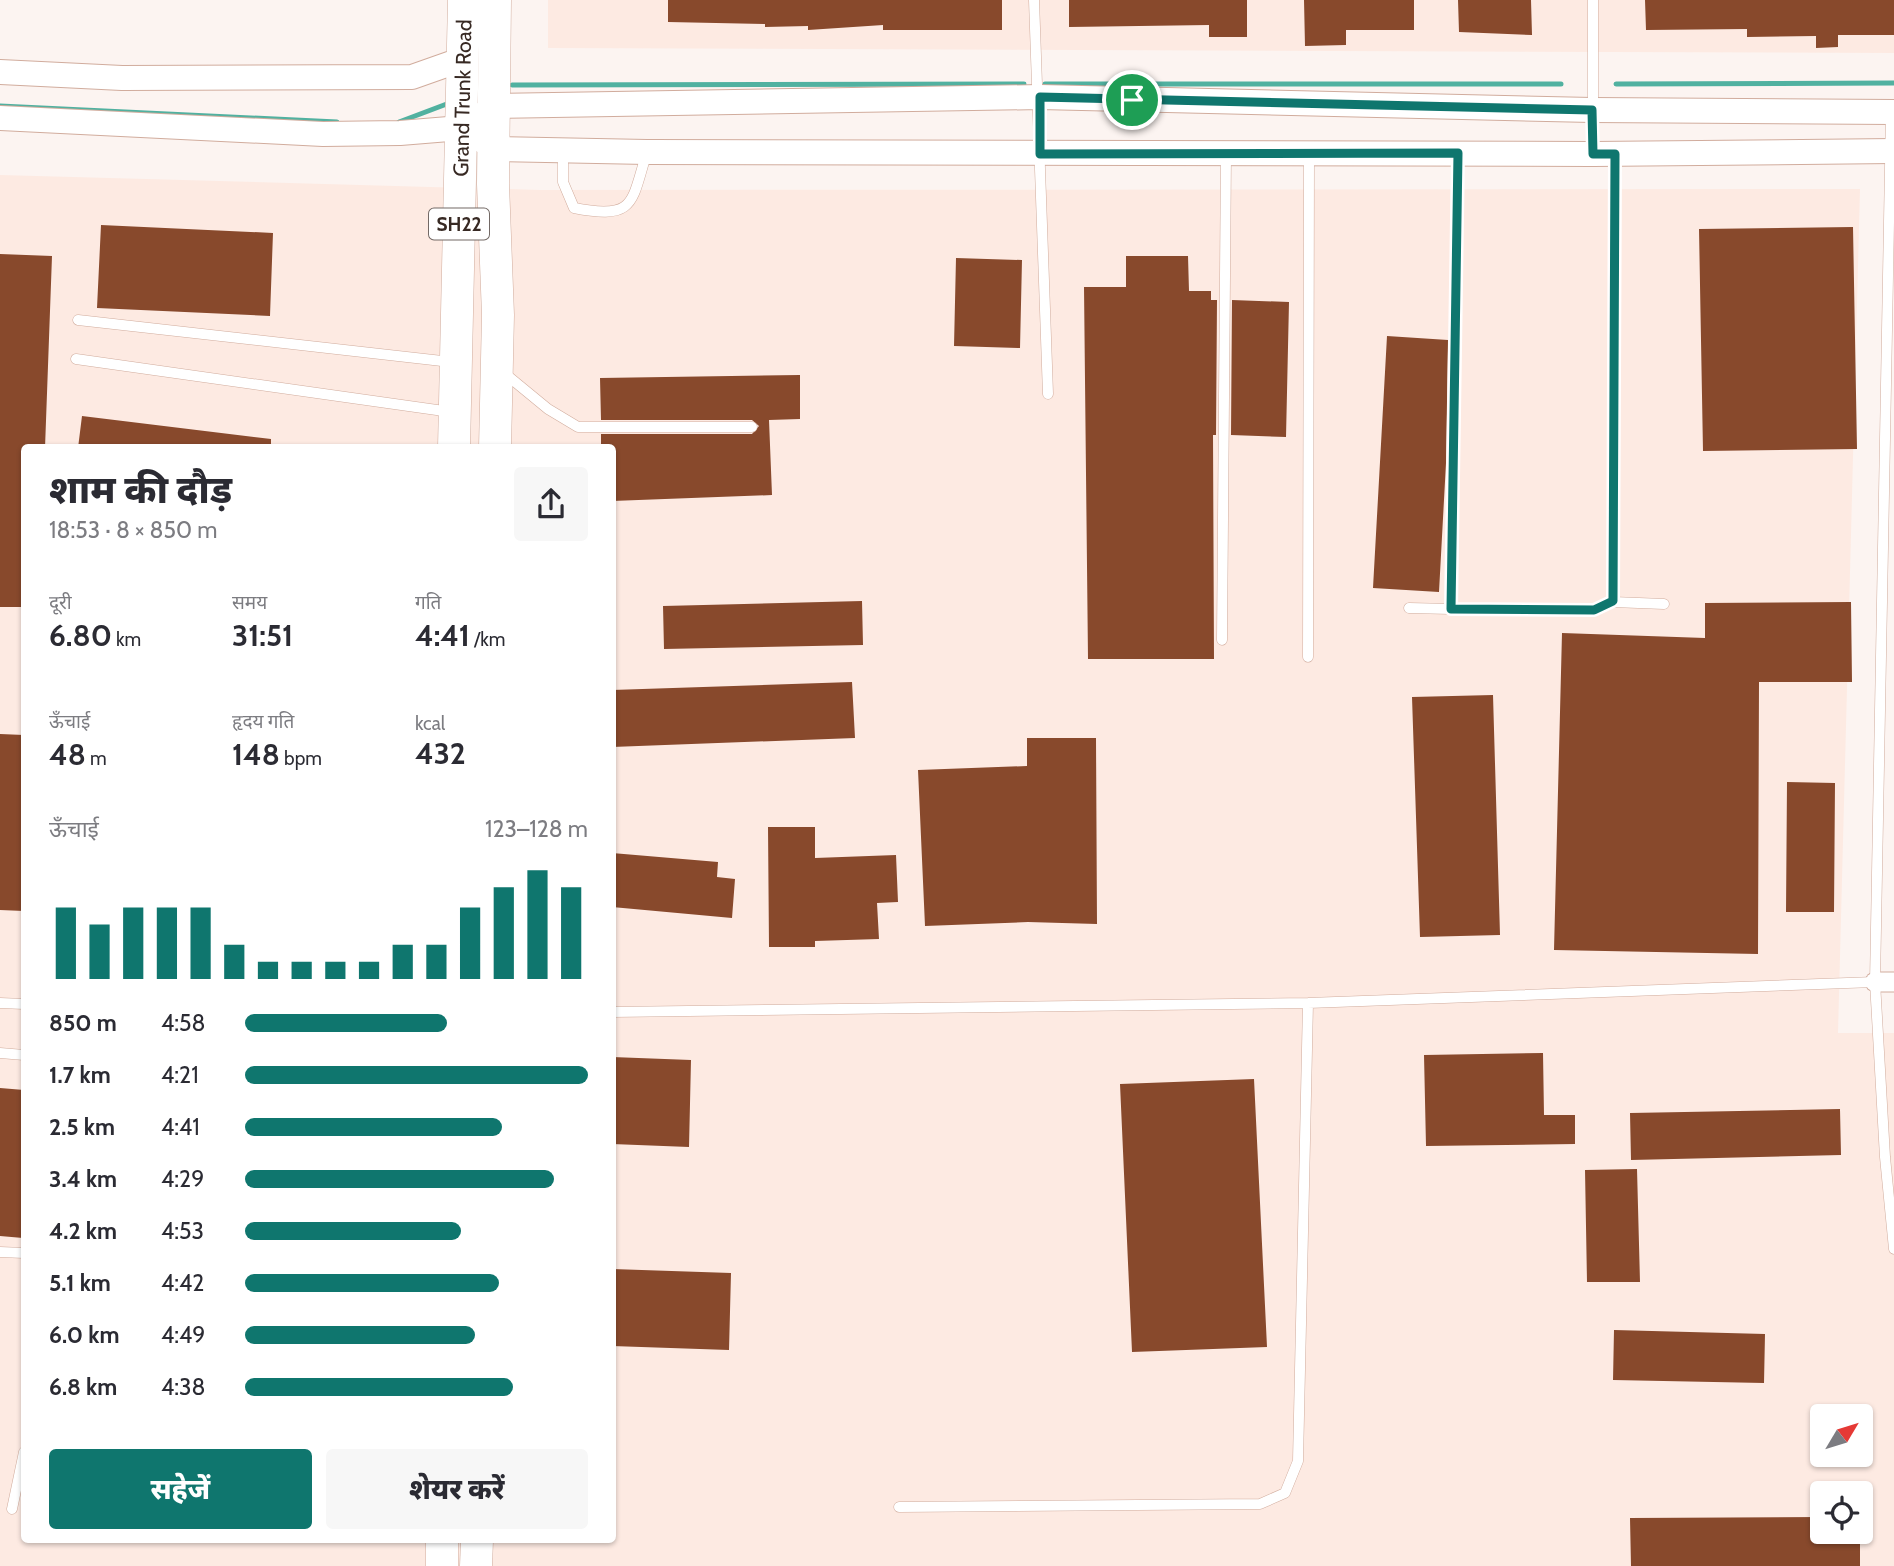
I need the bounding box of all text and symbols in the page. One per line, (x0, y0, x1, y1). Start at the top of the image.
street label: Grand Trunk Road (448, 19, 476, 177)
pin (1102, 70, 1162, 130)
icon: arrive (1113, 81, 1151, 119)
road number: SH22 (429, 208, 489, 240)
text: शाम की दौड़ (49, 466, 232, 513)
button: share (514, 467, 588, 541)
text: 18:53 · 8 × 850 m (49, 516, 217, 544)
text: दूरी (49, 591, 72, 614)
text: समय (232, 591, 267, 614)
text: गति (415, 591, 441, 614)
text: 6.80 (49, 617, 112, 654)
text: 31:51 (232, 617, 293, 654)
text: 4:41 (415, 617, 470, 654)
text: km (112, 628, 141, 651)
text: /km (470, 628, 505, 651)
text: ऊँचाई (49, 710, 90, 733)
text: हृदय गति (232, 710, 294, 733)
text: kcal (415, 712, 445, 735)
text: 432 (415, 735, 466, 772)
text: 48 (49, 736, 86, 773)
text: 148 (232, 736, 280, 773)
text: m (86, 747, 107, 770)
text: bpm (280, 747, 322, 770)
text: ऊँचाई (49, 815, 99, 843)
text: 123–128 m (485, 815, 588, 843)
text: 850 m (49, 1009, 117, 1037)
text: 4:58 (161, 1009, 205, 1037)
text: 1.7 km (49, 1061, 111, 1089)
text: 4:21 (161, 1061, 199, 1089)
text: 2.5 km (49, 1113, 115, 1141)
text: 4:41 (161, 1113, 200, 1141)
text: 3.4 km (49, 1165, 117, 1193)
text: 4:29 (161, 1165, 204, 1193)
text: 4.2 km (49, 1217, 117, 1245)
text: 4:53 (161, 1217, 204, 1245)
text: 5.1 km (49, 1269, 111, 1297)
text: 4:42 (161, 1269, 204, 1297)
text: 6.0 km (49, 1321, 119, 1349)
text: 4:49 (161, 1321, 205, 1349)
text: 6.8 km (49, 1373, 117, 1401)
text: 4:38 (161, 1373, 205, 1401)
north arrow (1810, 1404, 1872, 1466)
map controls (1810, 1404, 1873, 1544)
button: सहेजें (49, 1449, 312, 1529)
button: शेयर करें (326, 1449, 588, 1529)
button: locate (1810, 1481, 1873, 1544)

